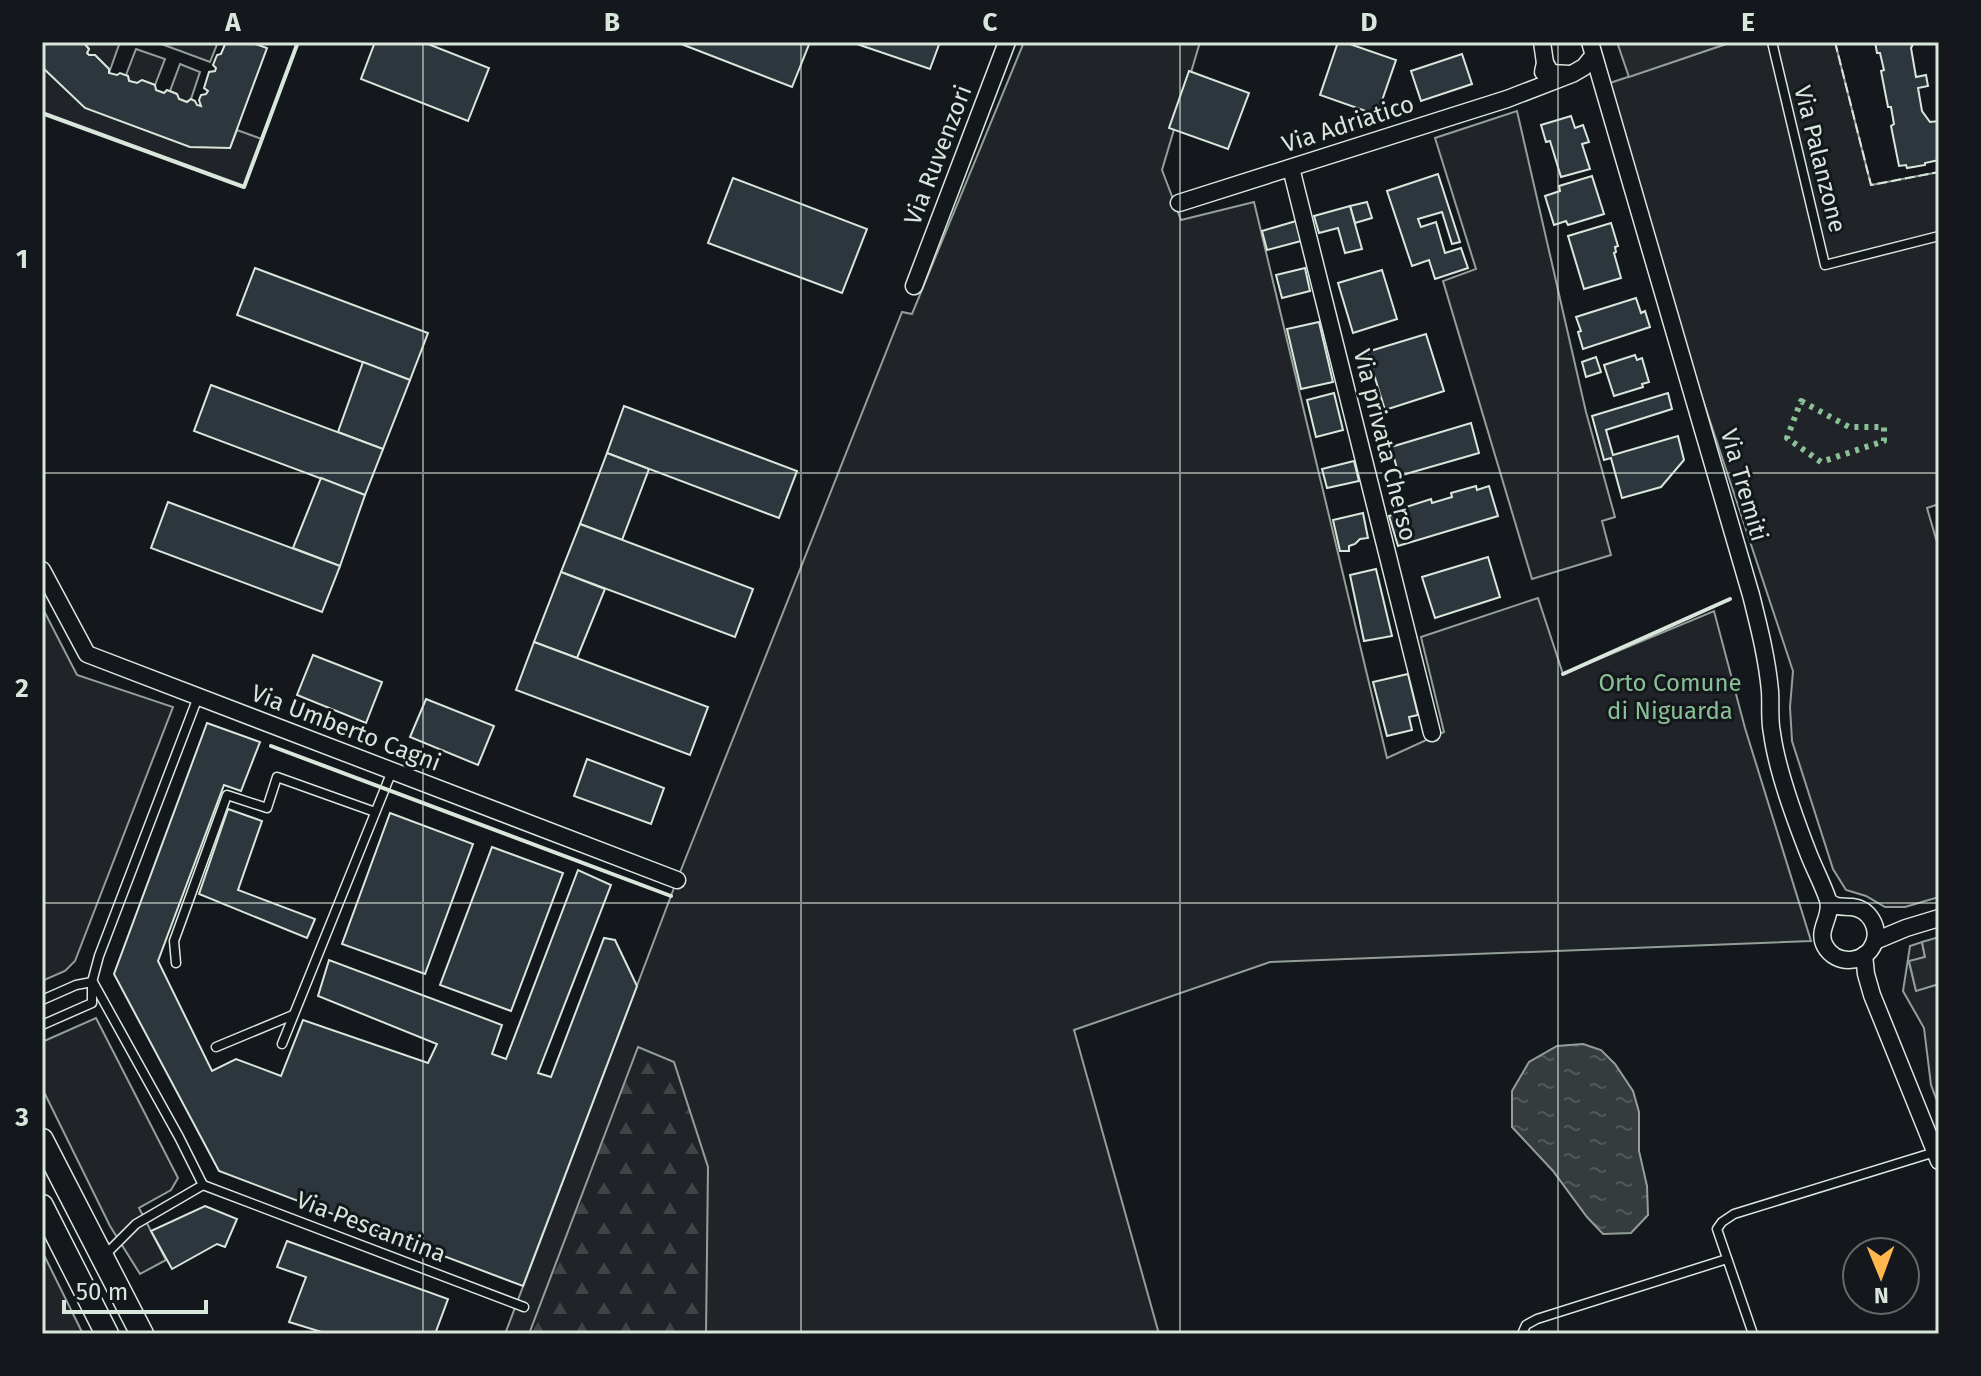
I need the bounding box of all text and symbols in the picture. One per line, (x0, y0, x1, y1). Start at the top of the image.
text: A (224, 7, 241, 38)
text: B (604, 7, 620, 38)
text: C (983, 7, 998, 38)
text: D (1361, 7, 1378, 38)
text: E (1741, 7, 1755, 38)
street label: Via Ruvenzori (899, 81, 977, 229)
street label: Via Palanzone (1788, 83, 1852, 235)
street label: Via Adriatico (1278, 89, 1418, 159)
text: 1 (16, 244, 28, 275)
street label: Via privata Cherso (1348, 346, 1422, 544)
street label: Via Tremiti (1715, 426, 1773, 544)
park label: Orto Comune di Niguarda (1598, 669, 1742, 725)
text: 2 (15, 673, 29, 704)
street label: Via Umberto Cagni (247, 679, 445, 777)
text: 3 (14, 1102, 29, 1133)
street label: Via Pescantina (292, 1186, 450, 1268)
north arrow (1841, 1236, 1921, 1316)
scale bar (64, 1264, 206, 1314)
text: 50 m (76, 1278, 128, 1306)
text: N (1874, 1282, 1889, 1309)

